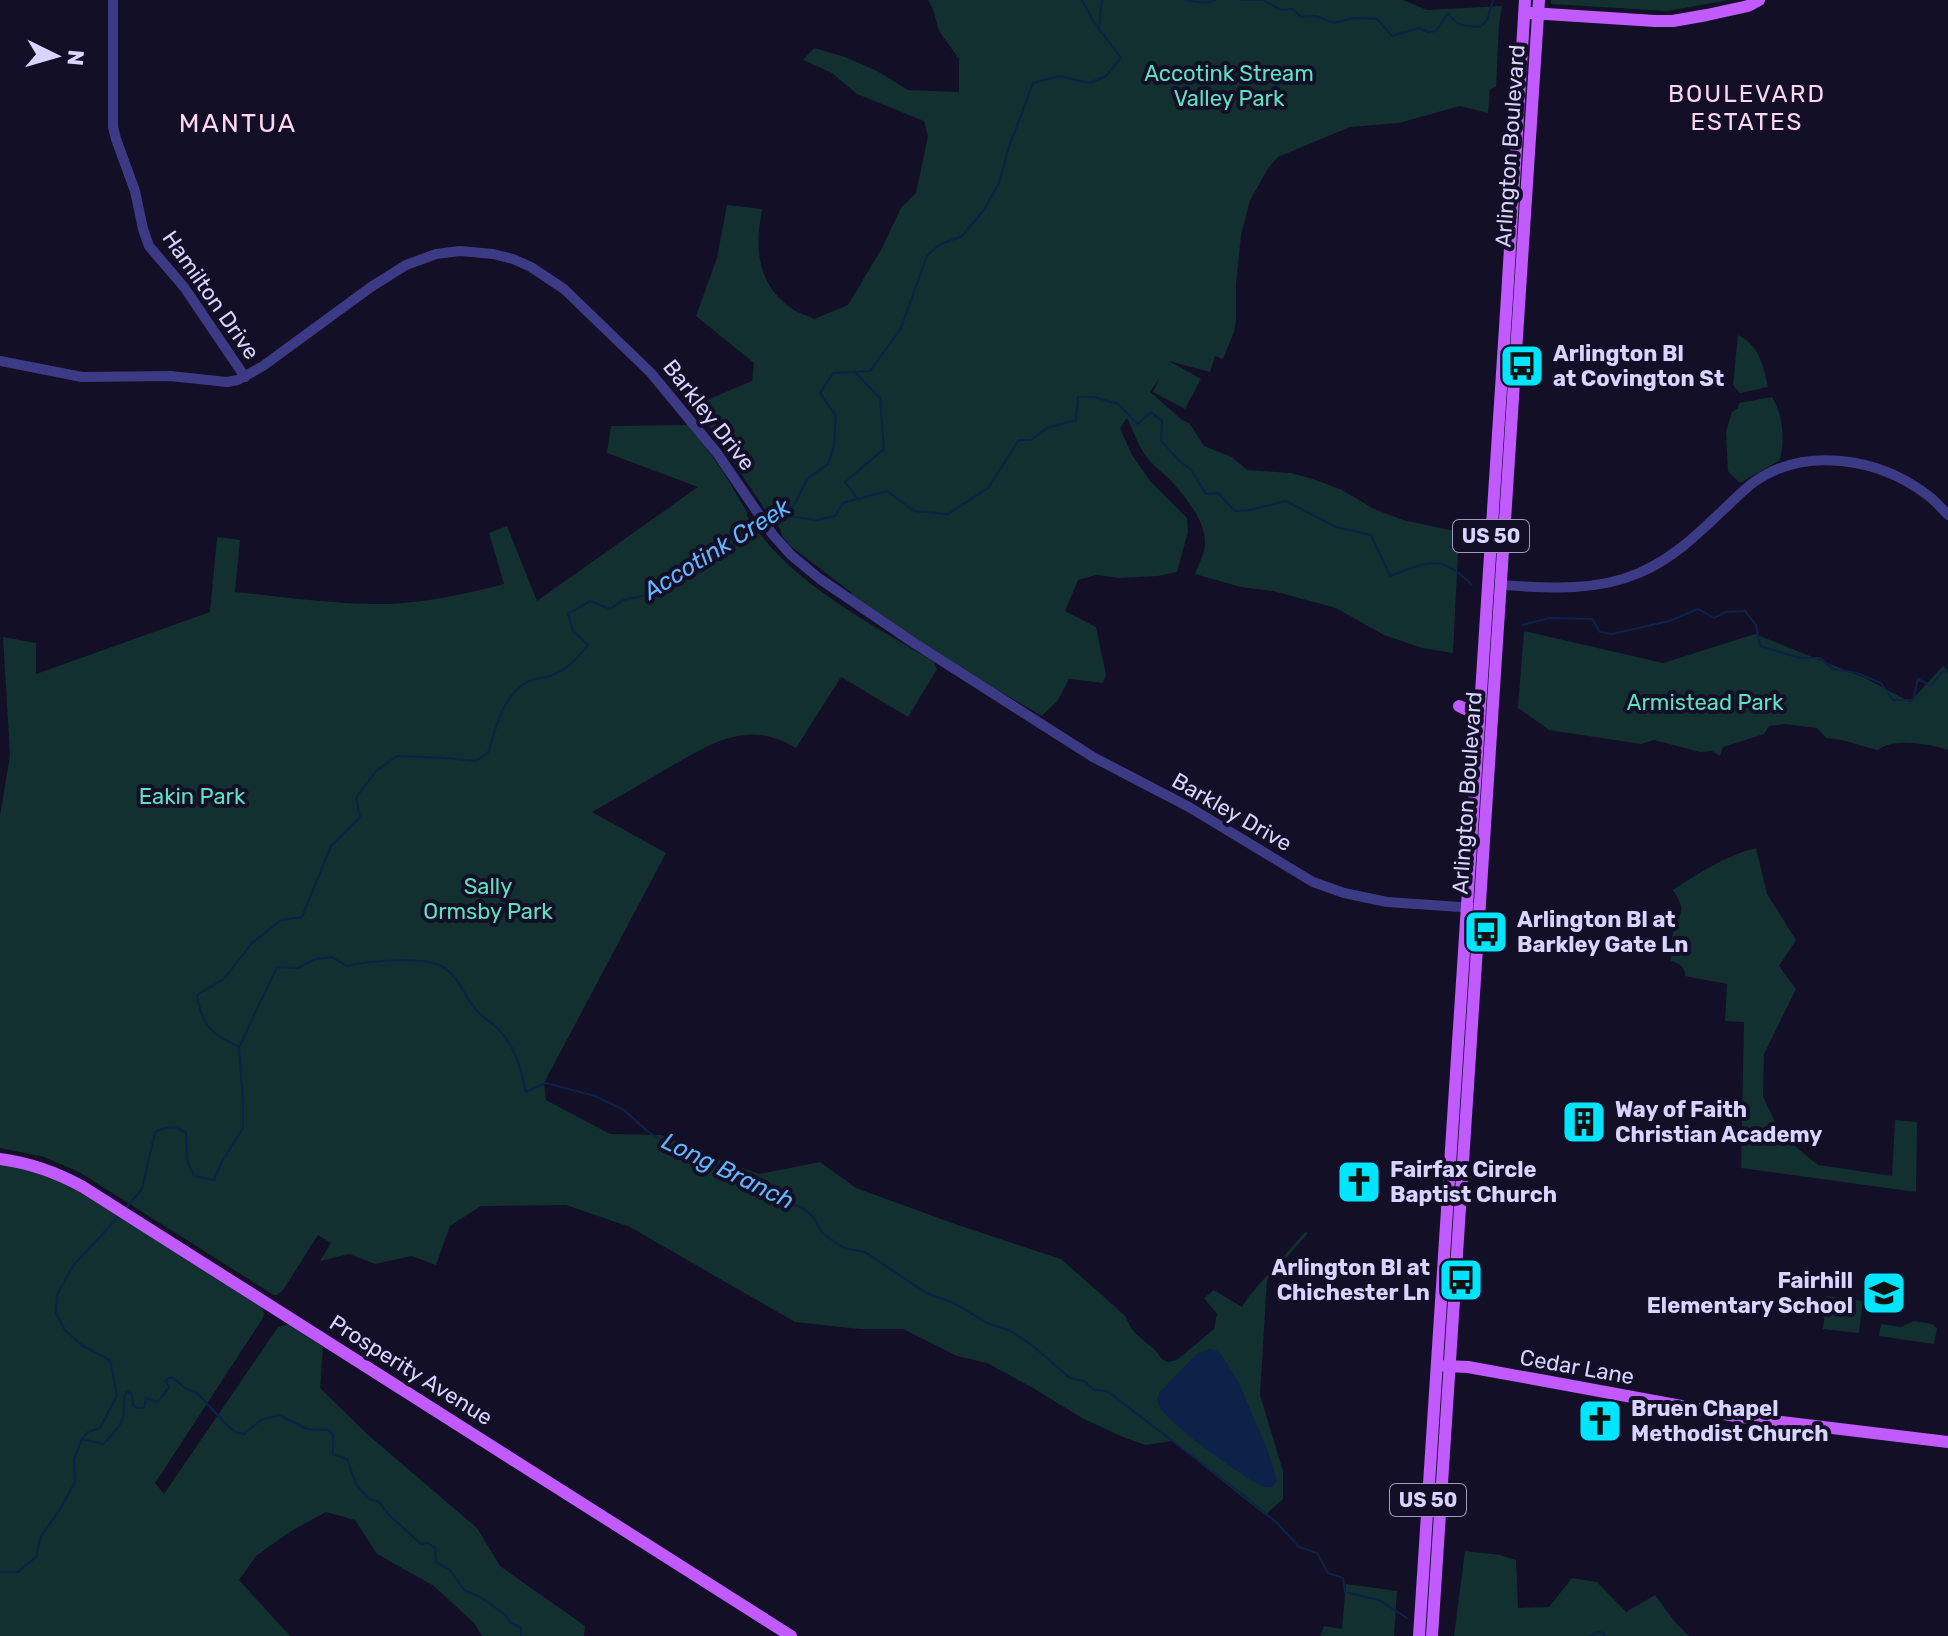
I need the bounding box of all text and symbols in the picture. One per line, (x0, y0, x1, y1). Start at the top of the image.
north arrow (16, 16, 96, 96)
street label: Arlington Boulevard (1489, 44, 1531, 248)
text: N (61, 49, 90, 67)
park label: Accotink Stream Valley Park (1144, 60, 1314, 112)
district label: BOULEVARD ESTATES (1668, 80, 1826, 136)
district label: MANTUA (179, 108, 297, 139)
street label: Hamilton Drive (157, 225, 265, 365)
place label: Arlington Bl at Covington St (1553, 340, 1724, 392)
bus stop icon: Arlington Bl at Covington St (1498, 342, 1546, 390)
street label: Barkley Drive (657, 354, 761, 476)
water label: Accotink Creek (637, 492, 796, 606)
road number: US 50 (1453, 520, 1529, 552)
park label: Armistead Park (1627, 689, 1784, 716)
street label: Arlington Boulevard (1446, 691, 1488, 895)
street label: Barkley Drive (1167, 767, 1297, 857)
park label: Eakin Park (139, 783, 246, 810)
park label: Sally Ormsby Park (423, 873, 553, 925)
place label: Arlington Bl at Barkley Gate Ln (1517, 906, 1688, 958)
bus stop icon: Arlington Bl at Barkley Gate Ln (1462, 908, 1510, 956)
place label: Way of Faith Christian Academy (1615, 1096, 1822, 1148)
building icon: Way of Faith Christian Academy (1560, 1098, 1608, 1146)
water label: Long Branch (657, 1127, 799, 1215)
place label: Fairfax Circle Baptist Church (1390, 1156, 1557, 1208)
church icon: Fairfax Circle Baptist Church (1335, 1158, 1383, 1206)
place label: Arlington Bl at Chichester Ln (1271, 1254, 1430, 1306)
bus stop icon: Arlington Bl at Chichester Ln (1437, 1256, 1485, 1304)
place label: Fairhill Elementary School (1647, 1267, 1853, 1319)
school or university icon: Fairhill Elementary School (1860, 1269, 1908, 1317)
street label: Prosperity Avenue (324, 1309, 498, 1431)
street label: Cedar Lane (1518, 1344, 1636, 1390)
place label: Bruen Chapel Methodist Church (1631, 1395, 1829, 1447)
church icon: Bruen Chapel Methodist Church (1576, 1397, 1624, 1445)
road number: US 50 (1390, 1484, 1466, 1516)

